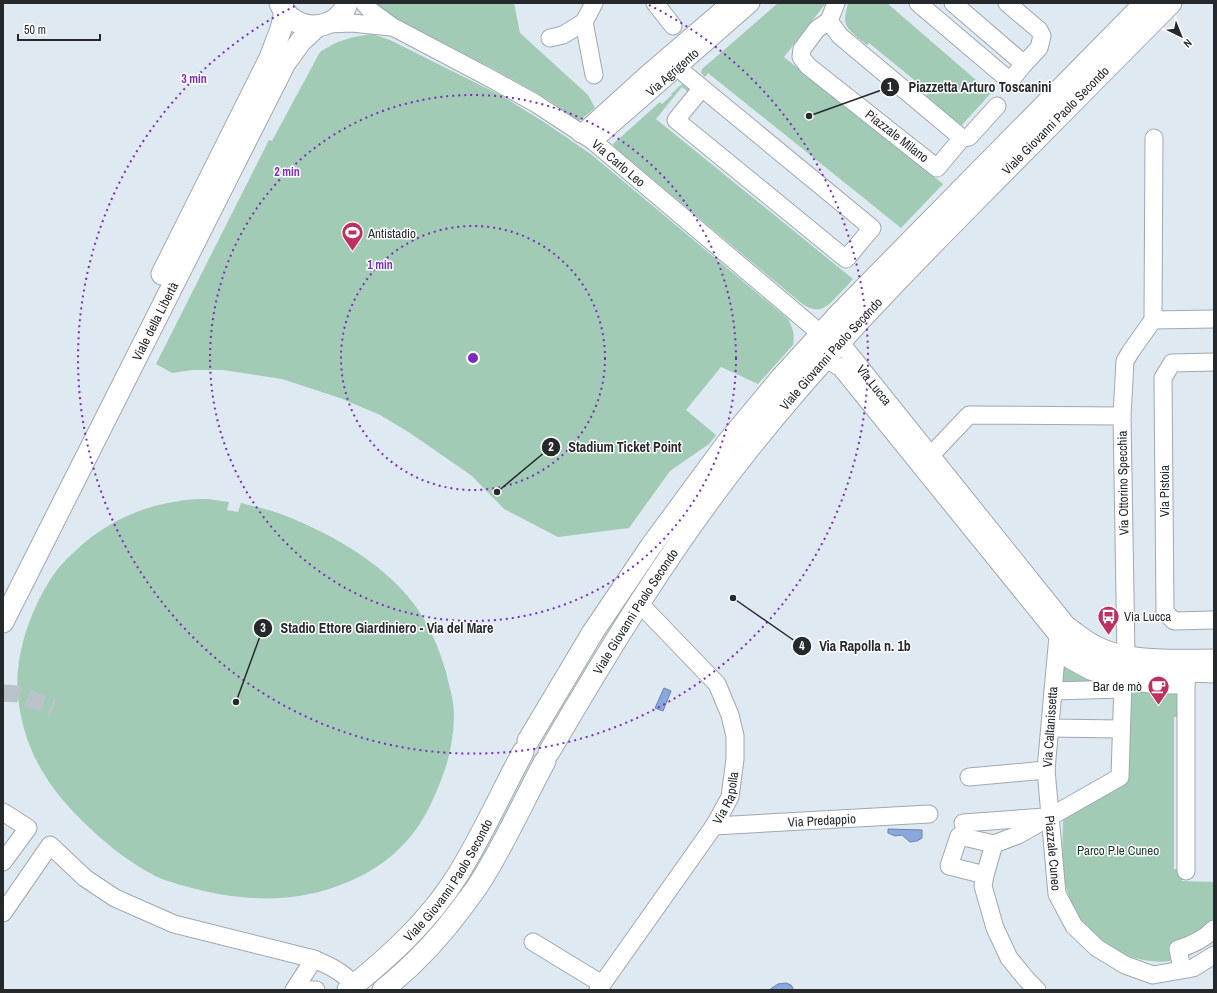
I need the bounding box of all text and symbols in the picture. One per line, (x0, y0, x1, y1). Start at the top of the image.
scale bar (18, 16, 100, 42)
north arrow (1161, 16, 1201, 56)
text: 50 m (24, 22, 46, 38)
text: N (1181, 36, 1195, 51)
street label: Via Agrigento (642, 44, 702, 100)
street label: Viale Giovanni Paolo Secondo (998, 62, 1112, 178)
text: 3 min (181, 71, 207, 87)
callout: Piazzetta Arturo Toscanini (880, 74, 1060, 100)
text: Piazzetta Arturo Toscanini (909, 78, 1051, 96)
text: 1 (887, 79, 893, 95)
street label: Piazzale Milano (862, 106, 932, 166)
street label: Via Carlo Leo (588, 135, 649, 190)
text: 2 min (274, 164, 300, 180)
sports icon: Antistadio (340, 220, 366, 253)
place label: Antistadio (367, 225, 416, 242)
text: 1 min (367, 257, 393, 273)
street label: Viale della Libertà (128, 279, 182, 363)
street label: Viale Giovanni Paolo Secondo (776, 294, 886, 414)
centre of rings (466, 351, 480, 365)
street label: Via Lucca (853, 361, 896, 409)
street label: Via Ottorino Specchia (1114, 430, 1132, 535)
callout: Stadium Ticket Point (541, 434, 690, 460)
text: Stadium Ticket Point (568, 438, 682, 456)
text: 2 (548, 439, 554, 455)
street label: Via Pistoia (1156, 465, 1173, 517)
street label: Viale Giovanni Paolo Secondo (589, 545, 682, 677)
bus stop icon: Via Lucca (1095, 603, 1121, 636)
place label: Via Lucca (1124, 608, 1171, 625)
callout: Stadio Ettore Giardiniero - Via del Mare (253, 615, 502, 641)
text: Stadio Ettore Giardiniero - Via del Mare (281, 619, 493, 637)
text: 3 (260, 620, 266, 636)
callout: Via Rapolla n. 1b (792, 633, 919, 659)
text: Via Rapolla n. 1b (819, 637, 911, 655)
text: 4 (799, 638, 805, 654)
cafe icon: Bar de mò (1145, 673, 1171, 706)
place label: Bar de mò (1093, 678, 1142, 695)
street label: Via Caltanissetta (1039, 686, 1061, 768)
street label: Via Rapolla (708, 771, 742, 827)
street label: Via Predappio (787, 810, 856, 830)
street label: Piazzale Cuneo (1042, 815, 1065, 891)
street label: Viale Giovanni Paolo Secondo (400, 816, 496, 945)
park label: Parco P.le Cuneo (1077, 842, 1159, 859)

